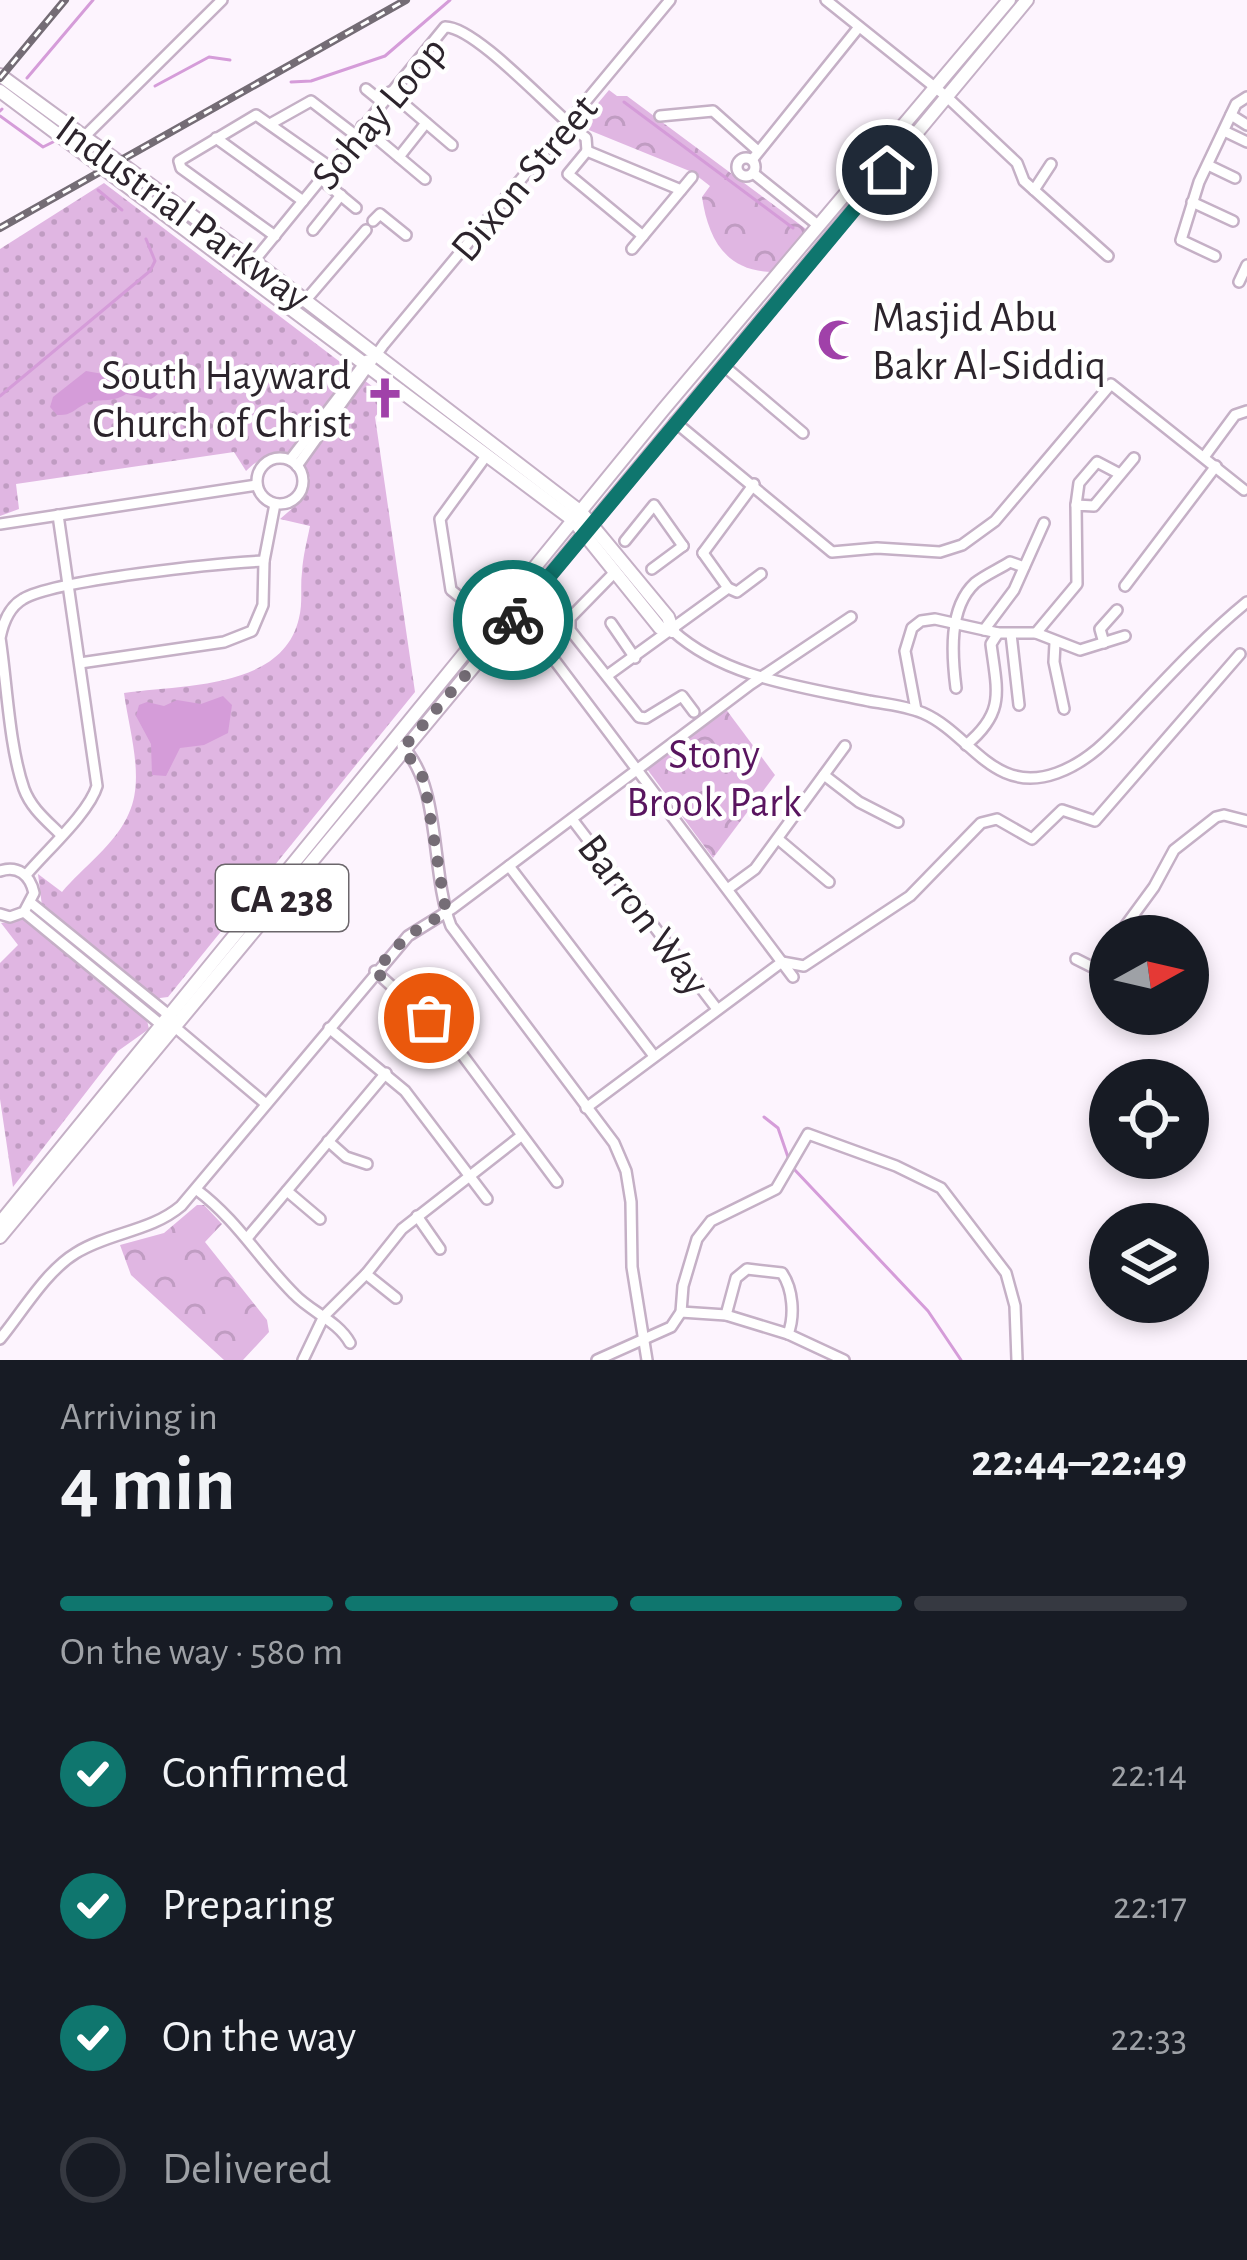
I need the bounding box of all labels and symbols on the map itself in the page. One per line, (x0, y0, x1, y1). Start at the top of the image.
street label: Sohay Loop (304, 29, 455, 198)
street label: Dixon Street (443, 87, 606, 269)
street label: Industrial Parkway (48, 108, 317, 319)
pin (836, 119, 938, 221)
place label: Masjid Abu Bakr Al-Siddiq (872, 297, 1106, 387)
mosque icon: Masjid Abu Bakr Al-Siddiq (815, 317, 861, 363)
place label: South Hayward Church of Christ (92, 355, 351, 445)
church icon: South Hayward Church of Christ (362, 375, 408, 421)
courier (453, 560, 573, 680)
park label: Stony Brook Park (626, 734, 802, 824)
street label: Barron Way (570, 827, 717, 1004)
road number: CA 238 (216, 865, 348, 931)
north arrow (1089, 915, 1209, 1035)
pin (378, 967, 480, 1069)

